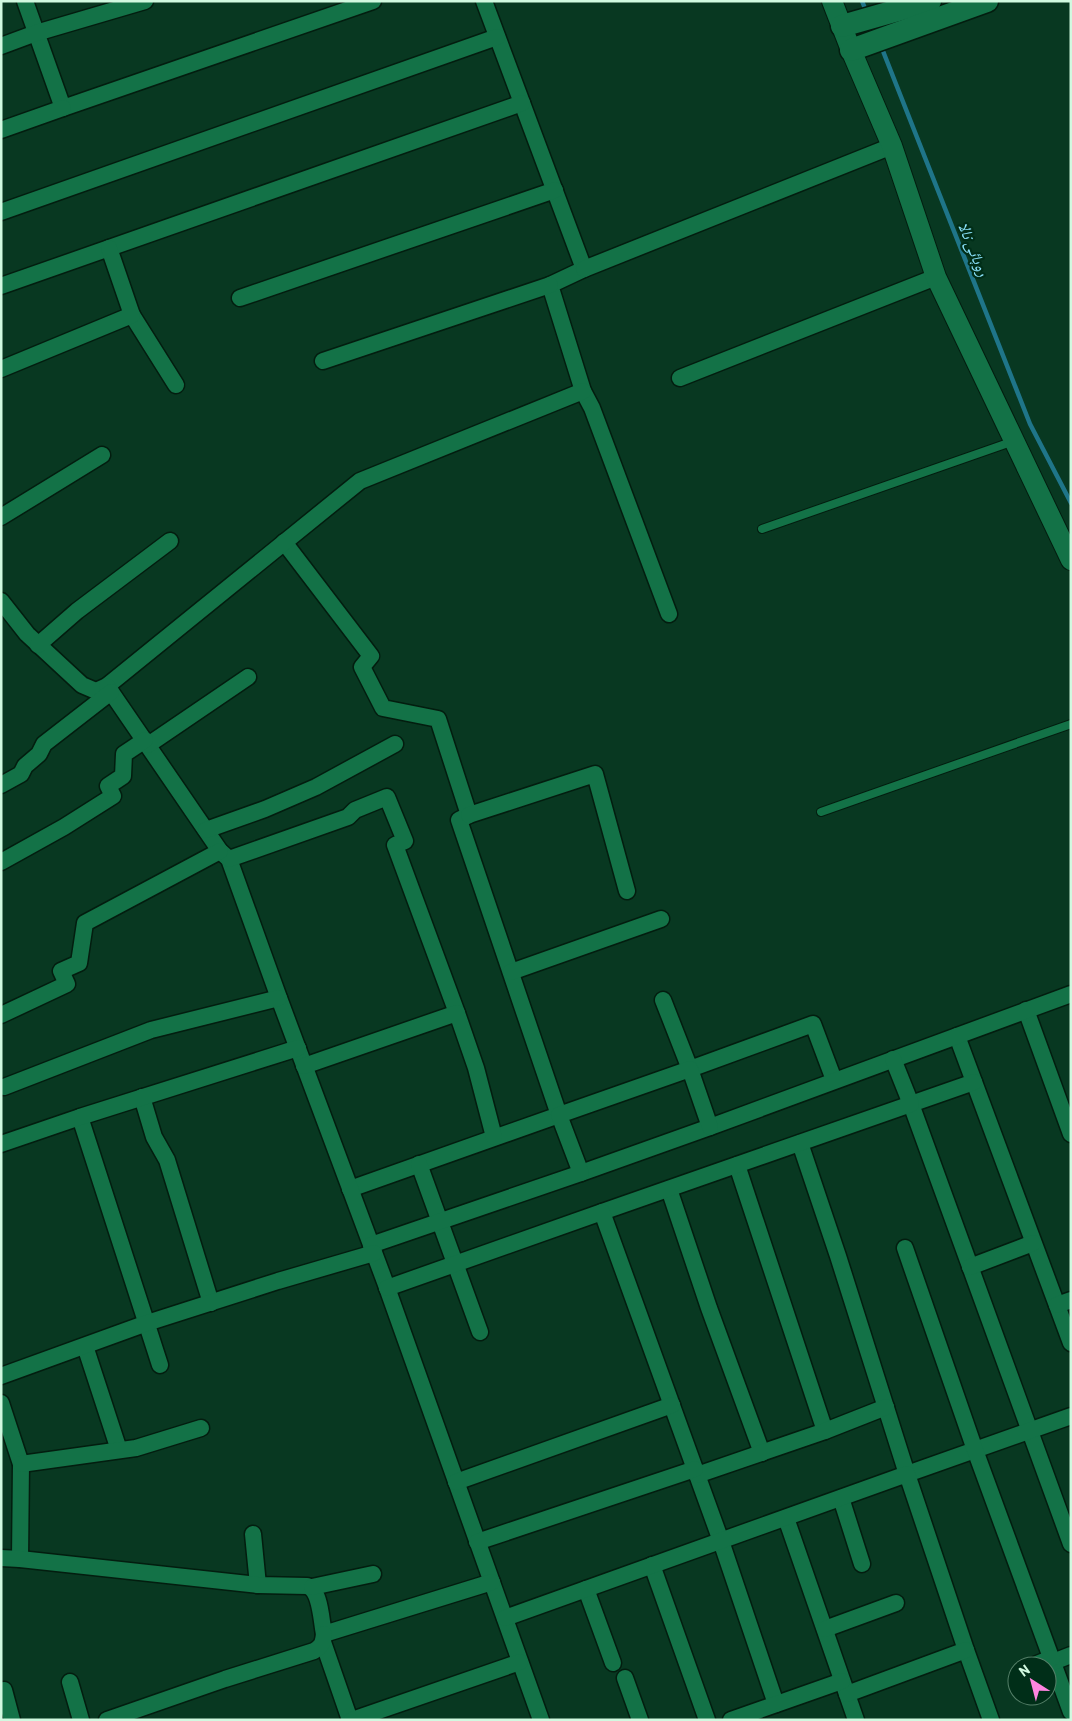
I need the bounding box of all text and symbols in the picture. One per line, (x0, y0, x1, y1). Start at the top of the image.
water label: روہائی نالا (953, 219, 994, 280)
north arrow (1007, 1656, 1057, 1706)
text: N (1015, 1660, 1033, 1680)

